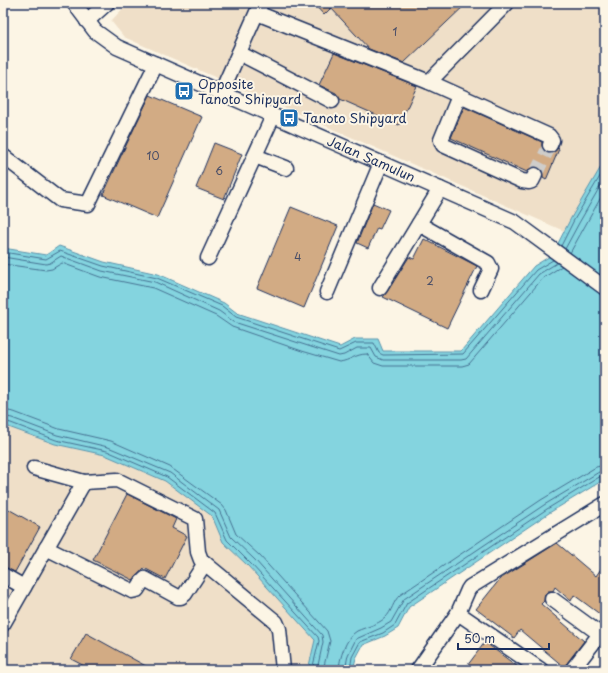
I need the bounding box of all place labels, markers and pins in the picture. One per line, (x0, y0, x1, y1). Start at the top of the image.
place label: Opposite Tanoto Shipyard (198, 74, 301, 108)
bus stop icon: Opposite Tanoto Shipyard (173, 80, 195, 102)
bus stop icon: Tanoto Shipyard (278, 107, 300, 129)
place label: Tanoto Shipyard (303, 108, 406, 127)

